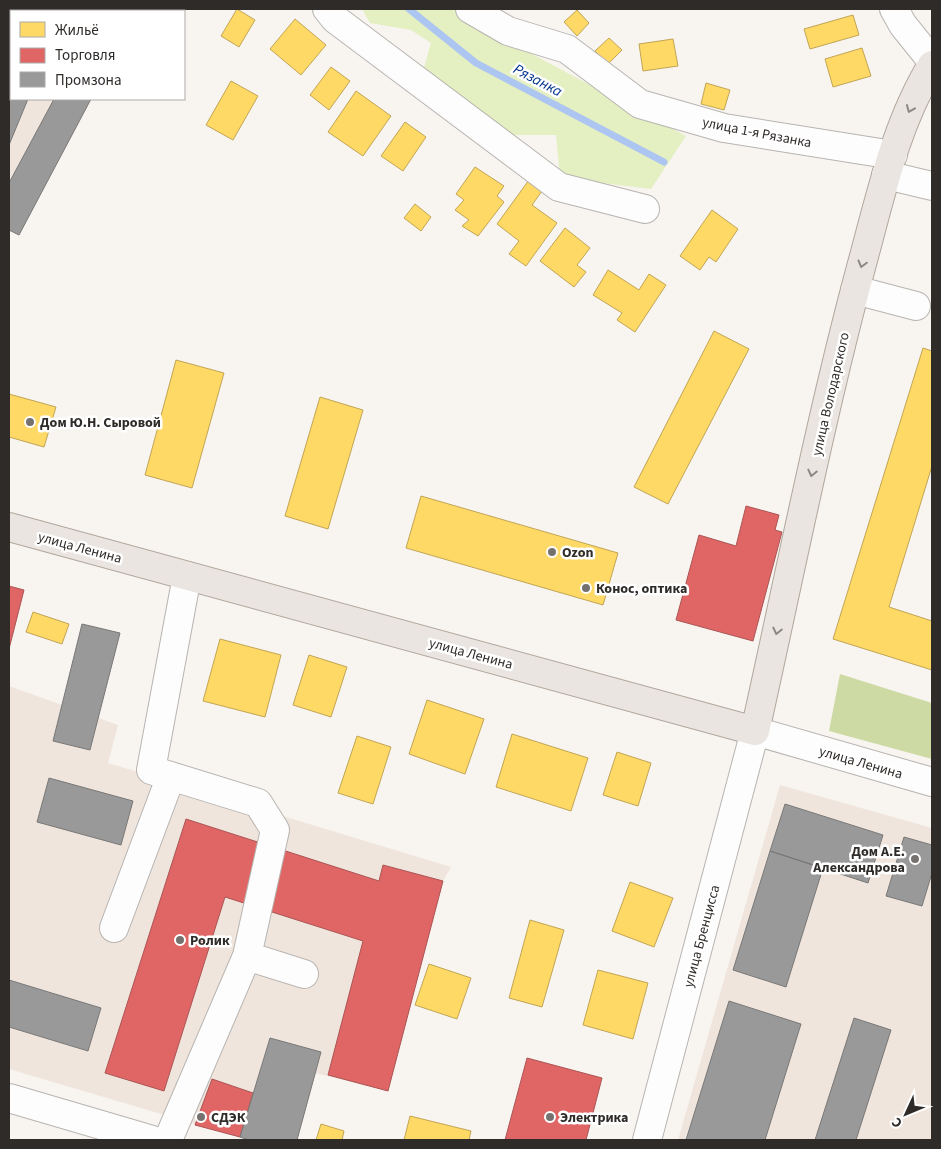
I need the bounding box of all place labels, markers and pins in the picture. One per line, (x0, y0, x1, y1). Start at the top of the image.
place label: Дом Ю.Н. Сыровой (40, 413, 161, 433)
marker: Дом Ю.Н. Сыровой (24, 416, 36, 428)
place label: Ozon (562, 543, 593, 563)
marker: Ozon (546, 546, 558, 558)
place label: Конос, оптика (596, 579, 687, 599)
marker: Конос, оптика (580, 582, 592, 594)
place label: Дом А.Е. Александрова (812, 842, 905, 878)
marker: Дом А.Е. Александрова (909, 853, 921, 865)
place label: Ролик (190, 931, 230, 951)
marker: Ролик (174, 934, 186, 946)
place label: СДЭК (211, 1108, 246, 1128)
place label: Электрика (560, 1108, 628, 1128)
marker: СДЭК (195, 1111, 207, 1123)
marker: Электрика (544, 1111, 556, 1123)

